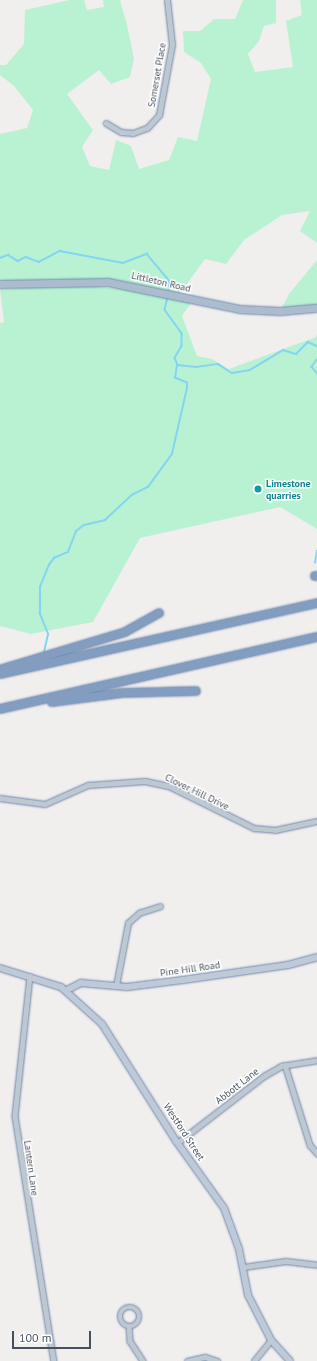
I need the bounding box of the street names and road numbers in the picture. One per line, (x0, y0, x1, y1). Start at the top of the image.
street label: Somerset Place (145, 42, 169, 108)
street label: Littleton Road (130, 269, 192, 295)
street label: Clover Hill Drive (163, 771, 231, 813)
street label: Pine Hill Road (159, 959, 221, 979)
street label: Abbott Lane (213, 1065, 261, 1107)
street label: Westford Street (161, 1101, 207, 1163)
street label: Lantern Lane (21, 1140, 41, 1196)

